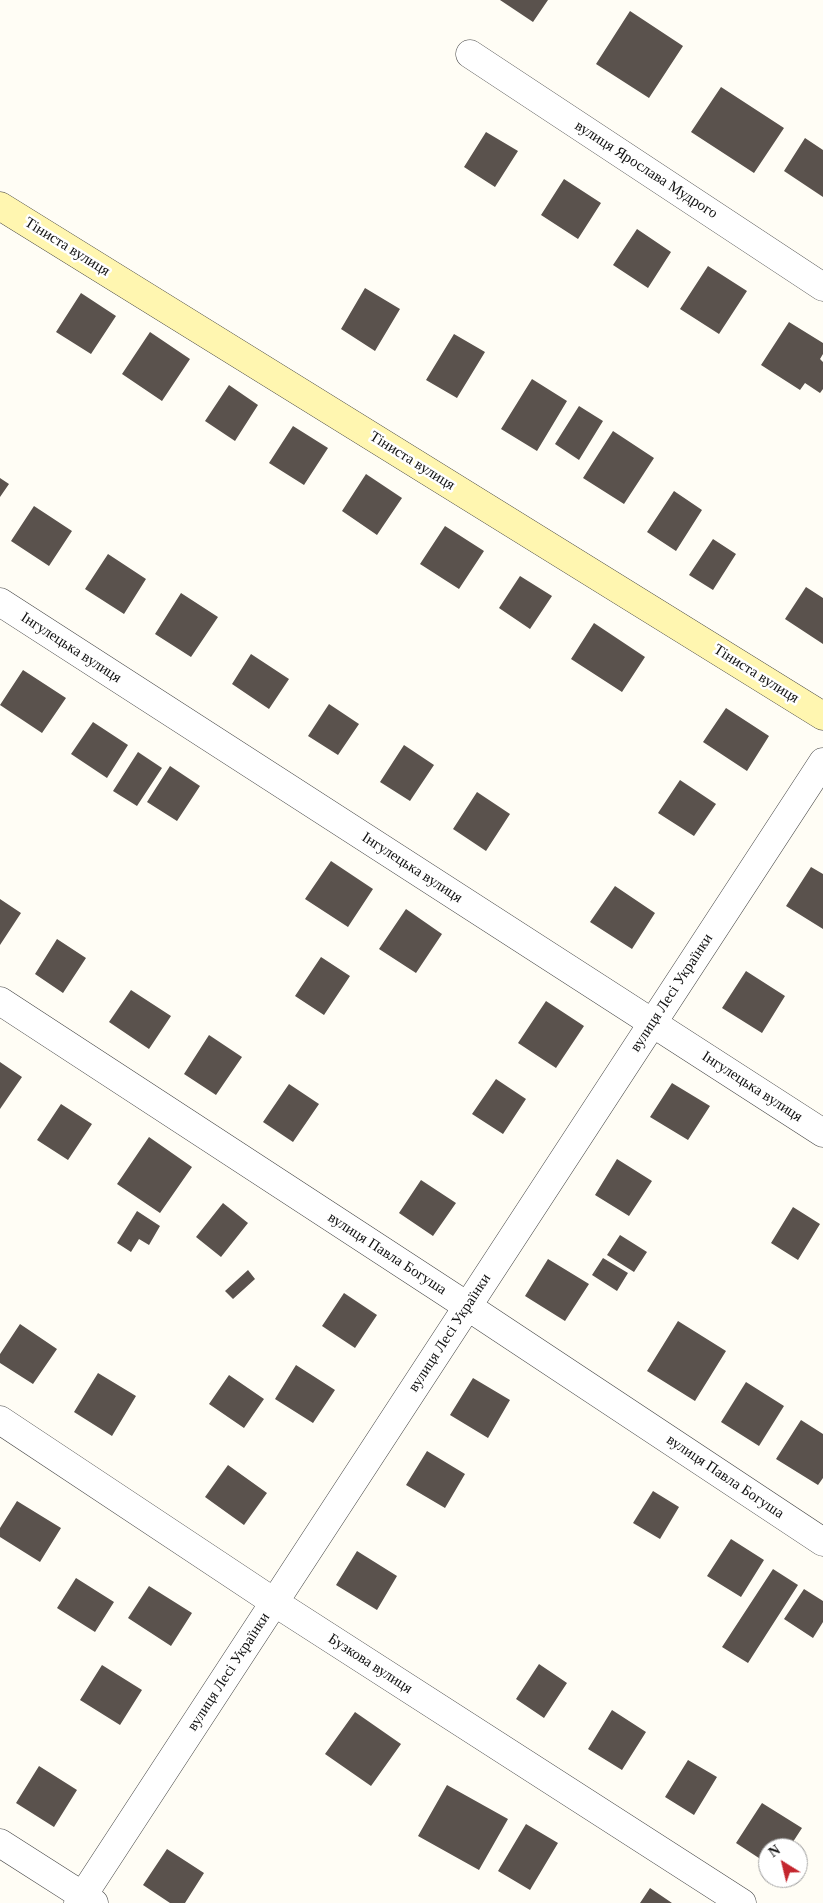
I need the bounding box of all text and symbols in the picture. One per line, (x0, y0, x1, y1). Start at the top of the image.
street label: вулиця Ярослава Мудрого (571, 117, 721, 223)
street label: Тіниста вулиця (21, 214, 113, 280)
street label: Тіниста вулиця (366, 428, 458, 494)
street label: Інгулецька вулиця (17, 609, 125, 687)
street label: Тіниста вулиця (710, 641, 802, 707)
street label: Інгулецька вулиця (358, 829, 466, 907)
street label: вулиця Лесі Українки (627, 930, 717, 1056)
street label: Інгулецька вулиця (698, 1048, 806, 1126)
street label: вулиця Павла Богуша (324, 1209, 450, 1299)
street label: вулиця Лесі Українки (405, 1270, 495, 1396)
street label: вулиця Павла Богуша (663, 1431, 787, 1523)
street label: вулиця Лесі Українки (184, 1609, 274, 1735)
street label: Бузкова вулиця (324, 1630, 416, 1698)
north arrow (758, 1838, 808, 1888)
text: N (766, 1842, 783, 1860)

